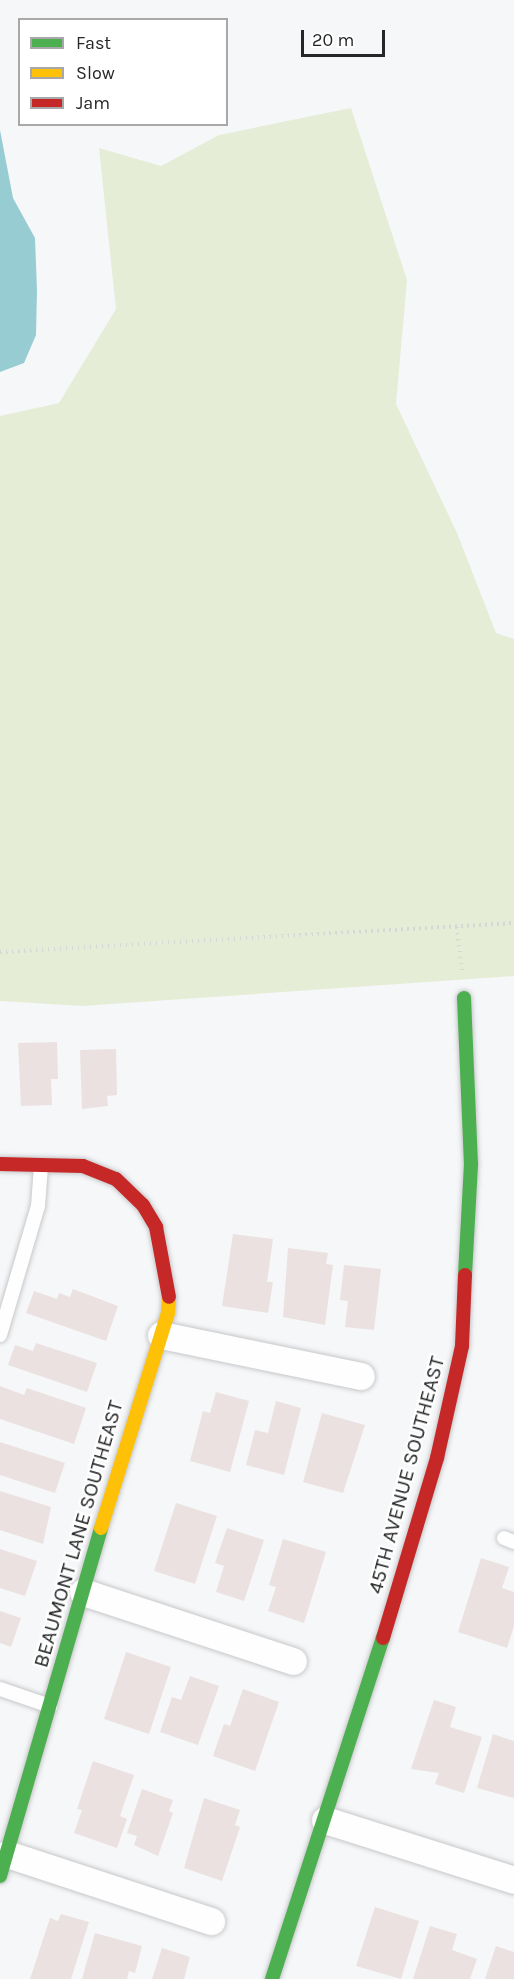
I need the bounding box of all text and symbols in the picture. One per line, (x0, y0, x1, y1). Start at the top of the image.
legend (18, 18, 228, 126)
scale bar (304, 18, 388, 56)
text: 20 m (312, 29, 354, 51)
text: Fast (76, 32, 111, 54)
text: Slow (76, 62, 115, 84)
text: Jam (76, 92, 110, 114)
street label: 45TH AVENUE SOUTHEAST (362, 1354, 450, 1596)
street label: BEAUMONT LANE SOUTHEAST (28, 1398, 128, 1670)

